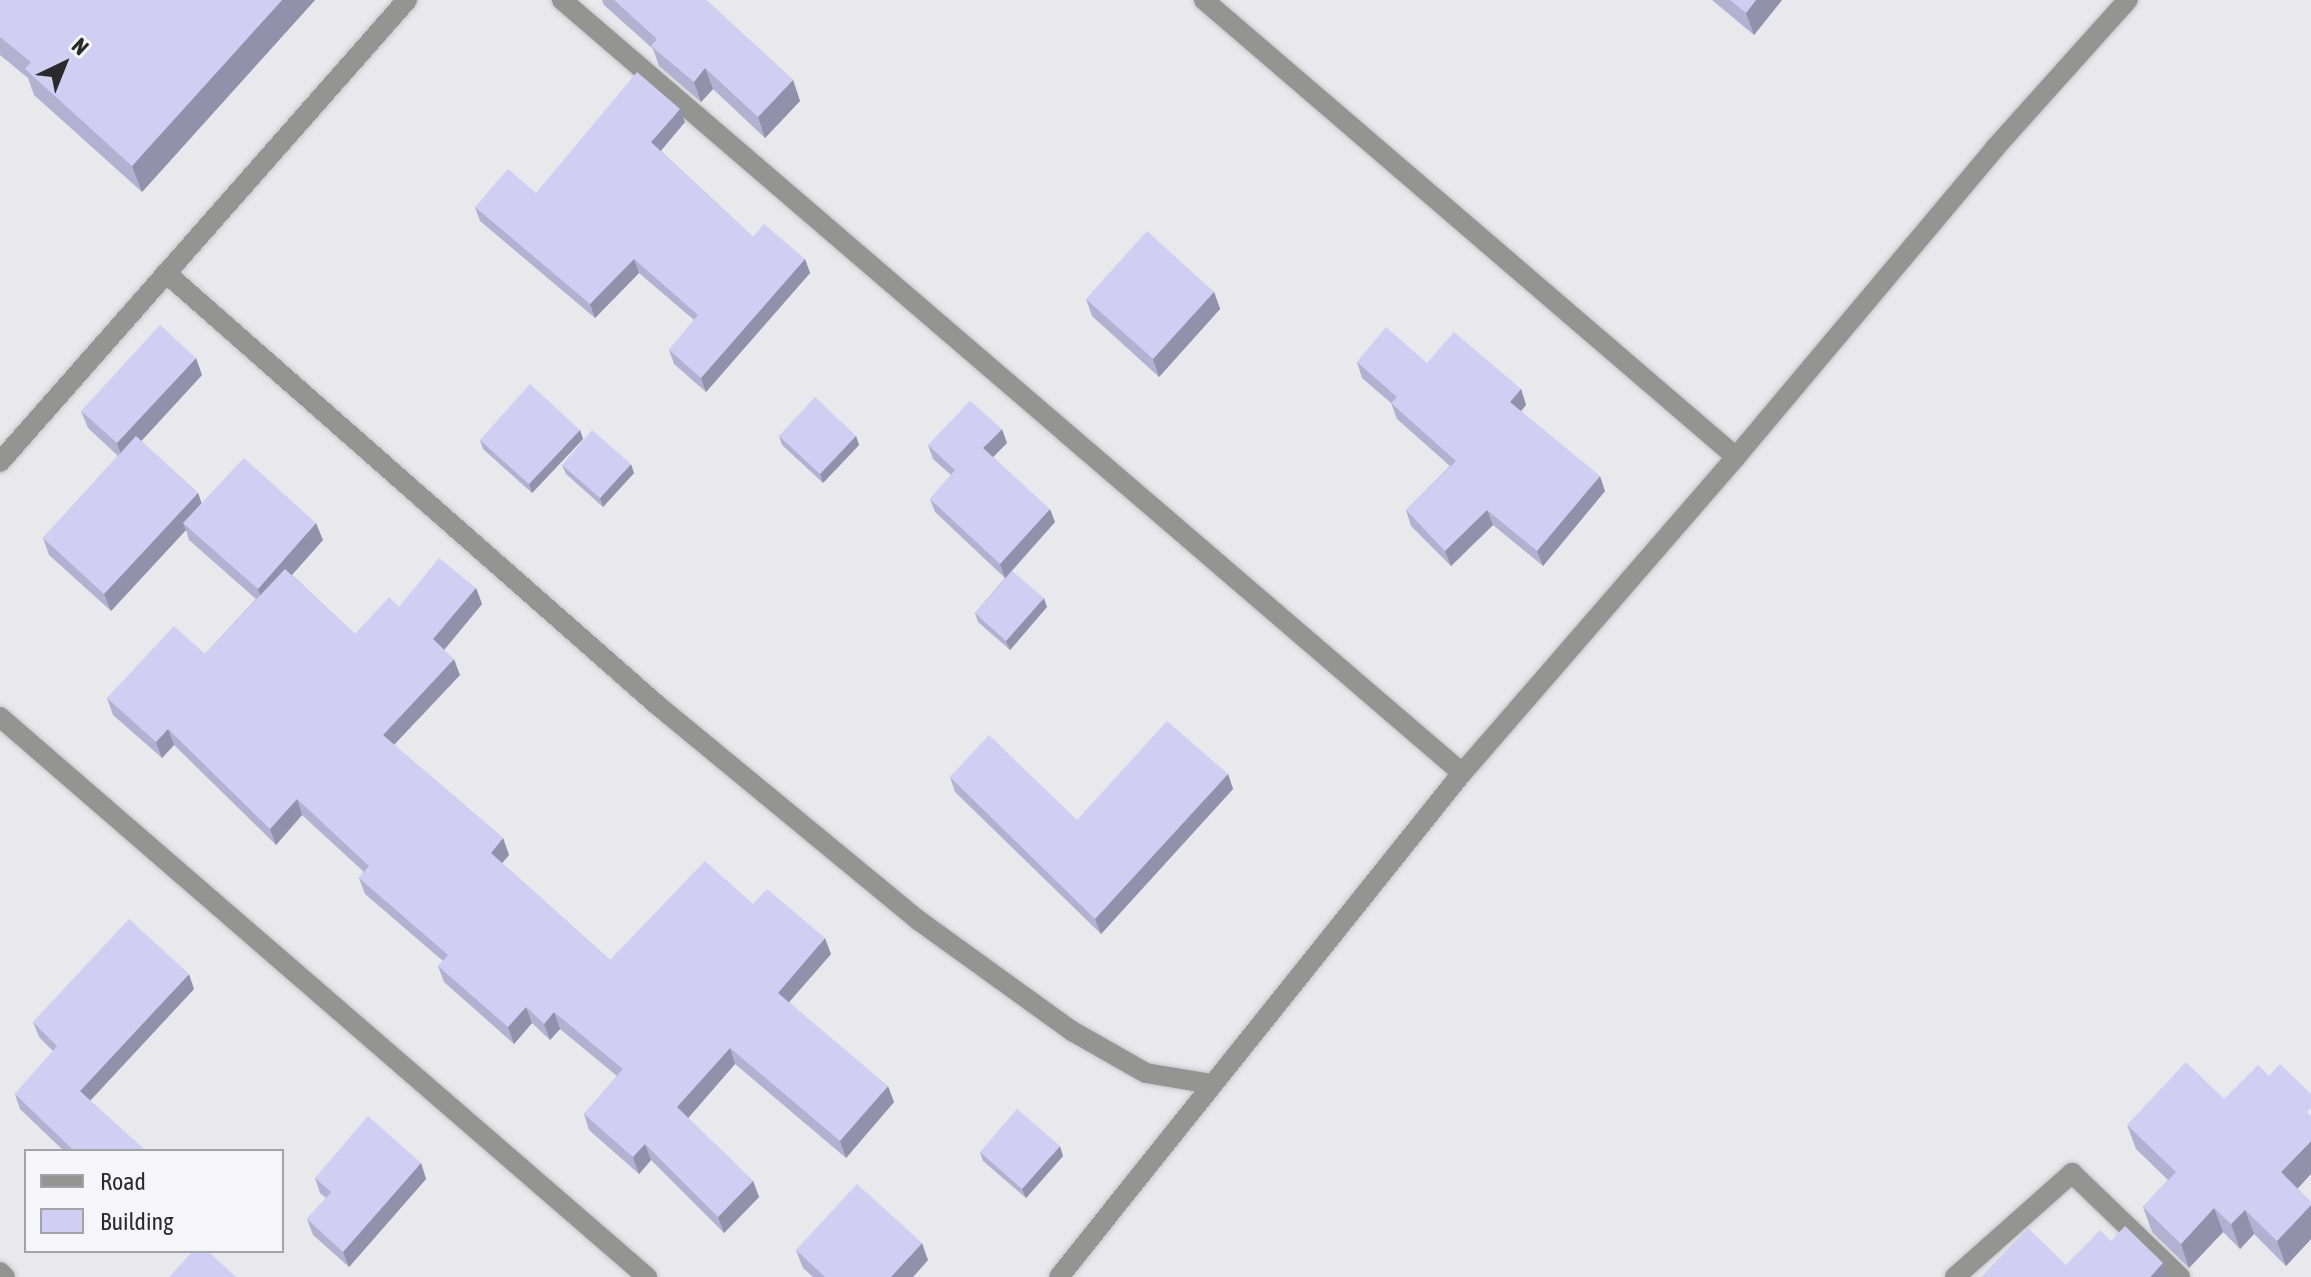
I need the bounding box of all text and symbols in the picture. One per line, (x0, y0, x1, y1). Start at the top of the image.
north arrow (24, 24, 104, 104)
text: N (67, 33, 94, 60)
legend (24, 1149, 284, 1253)
text: Road (100, 1168, 146, 1195)
text: Building (100, 1208, 173, 1235)

